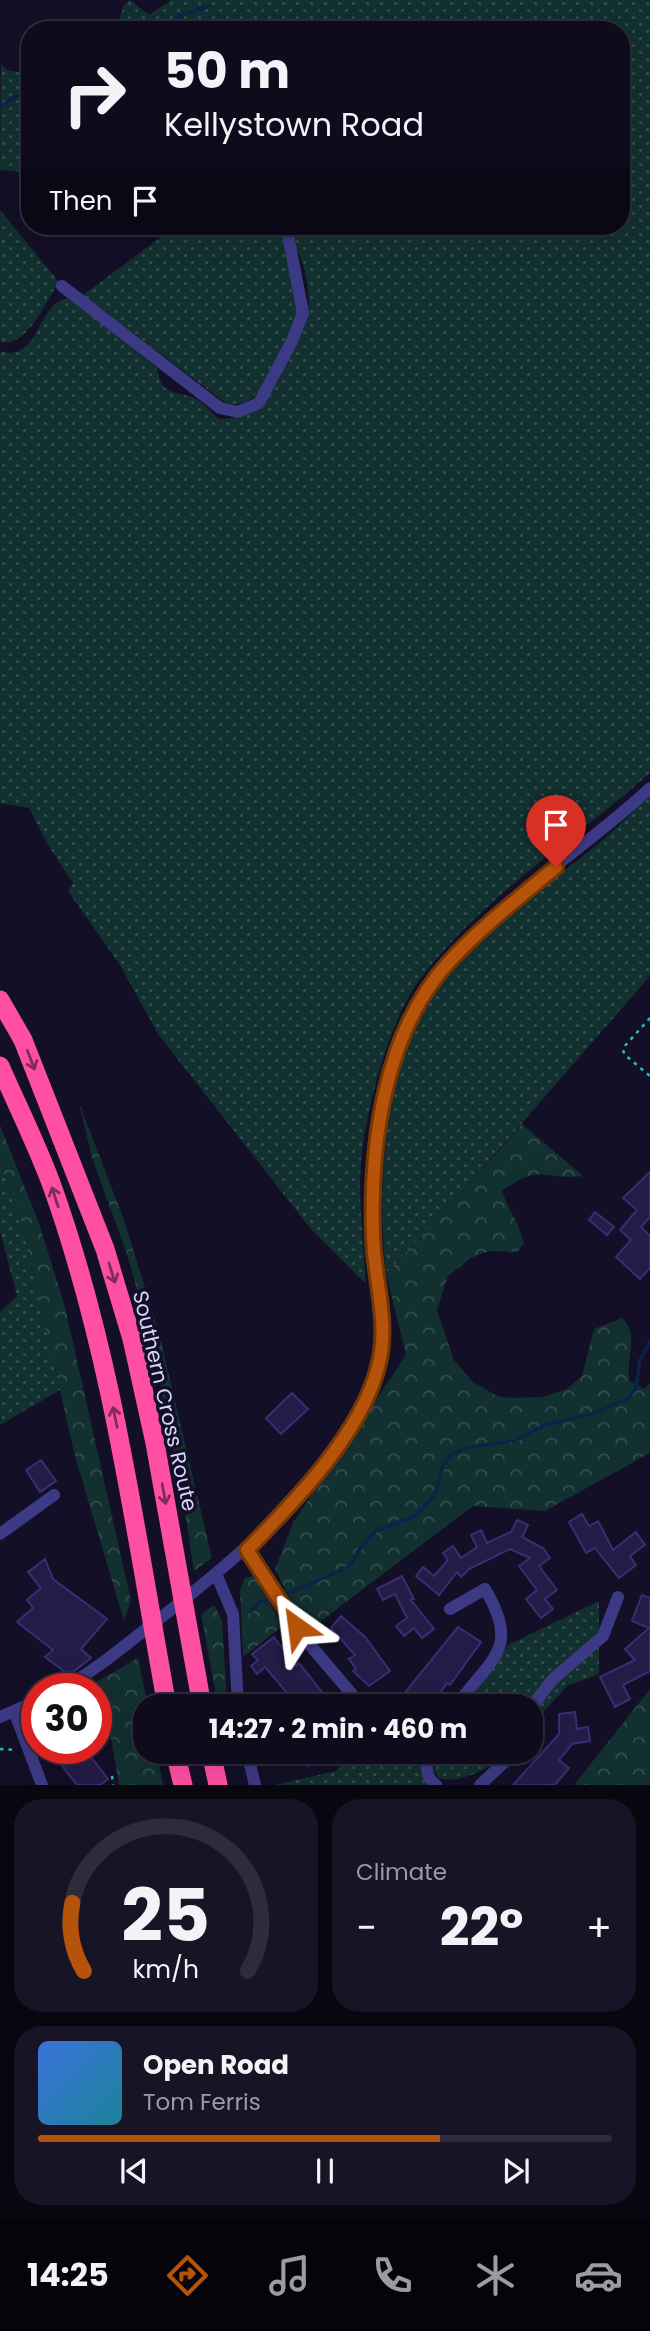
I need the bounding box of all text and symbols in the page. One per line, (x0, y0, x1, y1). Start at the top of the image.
text: 50 m (164, 37, 290, 105)
icon: right (49, 49, 140, 140)
text: Kellystown Road (164, 102, 424, 147)
icon: arrive (126, 182, 164, 220)
text: Then (49, 183, 112, 219)
pin (526, 795, 586, 867)
icon: arrive (537, 806, 575, 844)
one-way arrow (26, 1049, 39, 1070)
one-way arrow (48, 1187, 60, 1209)
one-way arrow (106, 1261, 119, 1283)
street label: Southern Cross Route (126, 1288, 205, 1514)
one-way arrow (108, 1406, 122, 1429)
one-way arrow (158, 1482, 171, 1505)
position arrow (260, 1590, 334, 1664)
speed limit sign: 30 (21, 1673, 112, 1764)
text: 14:27 · 2 min · 460 m (209, 1711, 467, 1747)
text: Climate (356, 1856, 447, 1888)
text: 25 (122, 1866, 210, 1967)
text: 22° (440, 1891, 523, 1964)
text: − (356, 1901, 377, 1954)
text: + (586, 1901, 612, 1954)
text: km/h (133, 1952, 199, 1987)
text: Open Road (143, 2047, 289, 2083)
text: Tom Ferris (143, 2086, 261, 2118)
icon: previous (115, 2152, 153, 2190)
icon: pause (306, 2152, 344, 2190)
icon: next (497, 2152, 535, 2190)
icon: directions (163, 2251, 212, 2300)
icon: music (265, 2251, 314, 2300)
icon: phone (368, 2251, 417, 2300)
icon: climate (471, 2251, 520, 2300)
icon: car (574, 2251, 623, 2300)
text: 14:25 (27, 2252, 109, 2297)

